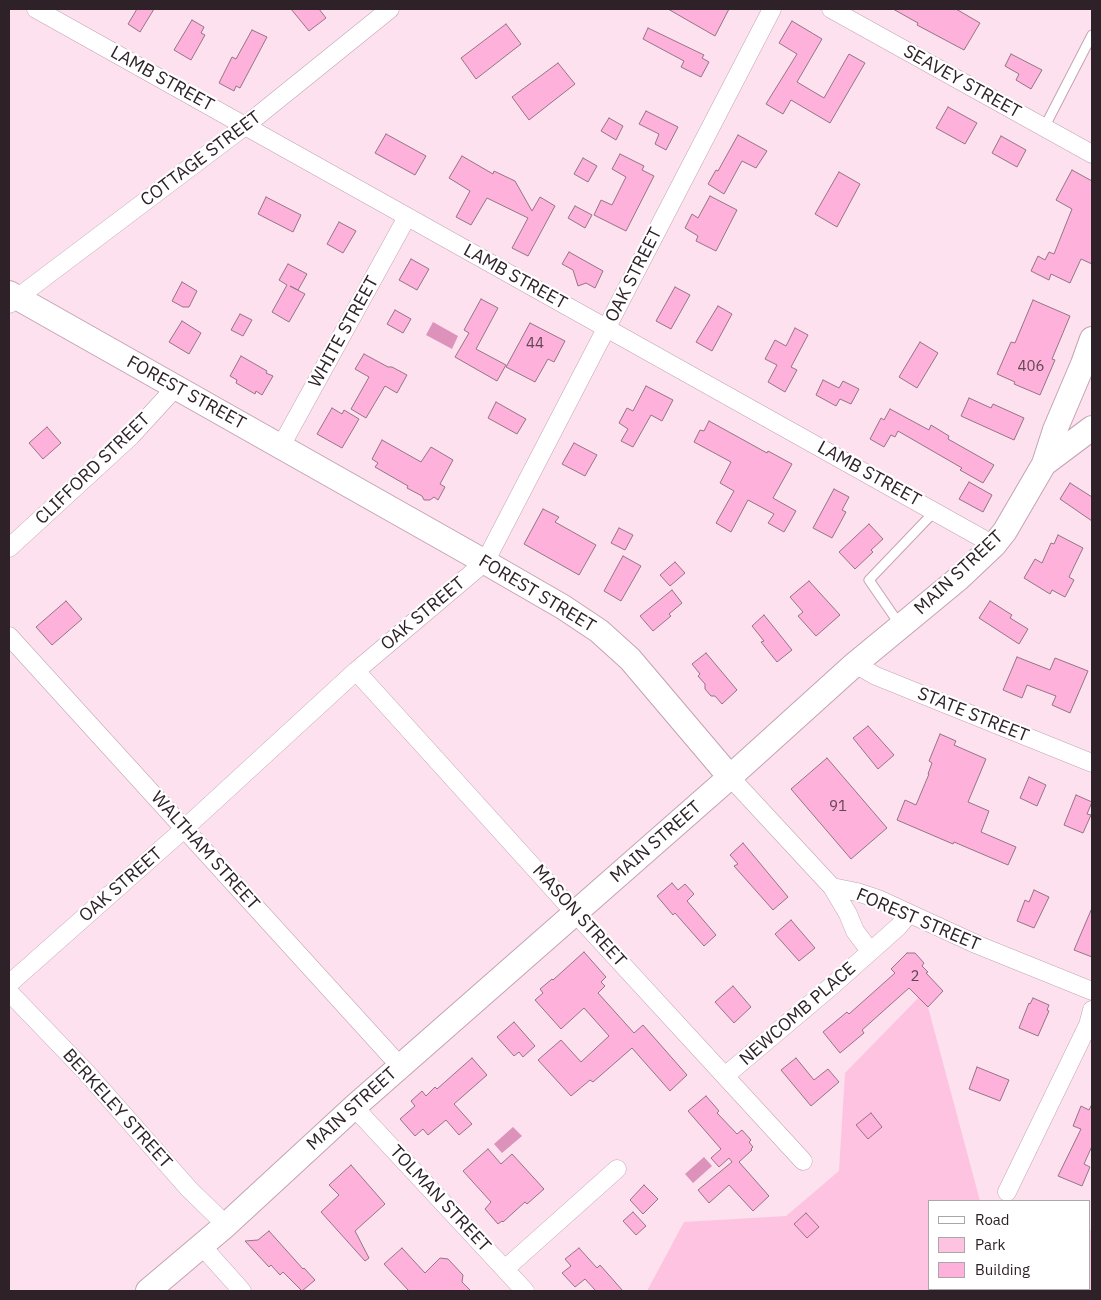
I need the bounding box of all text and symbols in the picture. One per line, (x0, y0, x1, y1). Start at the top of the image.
street label: SEAVEY STREET (899, 41, 1025, 123)
street label: LAMB STREET (107, 42, 217, 116)
street label: COTTAGE STREET (137, 107, 265, 211)
street label: OAK STREET (601, 224, 667, 326)
street label: LAMB STREET (460, 240, 570, 314)
street label: WHITE STREET (304, 272, 384, 392)
house number: 44 (526, 335, 544, 353)
street label: FOREST STREET (123, 351, 249, 435)
house number: 406 (1018, 358, 1044, 376)
street label: CLIFFORD STREET (31, 409, 155, 529)
street label: LAMB STREET (814, 437, 924, 511)
street label: MAIN STREET (910, 526, 1008, 620)
street label: FOREST STREET (475, 551, 599, 637)
street label: OAK STREET (377, 573, 469, 655)
street label: STATE STREET (914, 683, 1032, 747)
street label: WALTHAM STREET (146, 787, 264, 915)
street label: MAIN STREET (606, 797, 706, 887)
house number: 91 (829, 798, 847, 816)
street label: OAK STREET (75, 843, 167, 927)
street label: MASON STREET (528, 861, 630, 971)
street label: FOREST STREET (853, 884, 983, 956)
street label: NEWCOMB PLACE (736, 958, 860, 1070)
house number: 2 (911, 968, 919, 986)
street label: BERKELEY STREET (58, 1045, 176, 1173)
street label: MAIN STREET (303, 1063, 401, 1155)
street label: TOLMAN STREET (385, 1141, 495, 1257)
legend (928, 1200, 1091, 1290)
text: Road (975, 1210, 1010, 1229)
text: Park (975, 1235, 1005, 1254)
text: Building (975, 1260, 1030, 1279)

